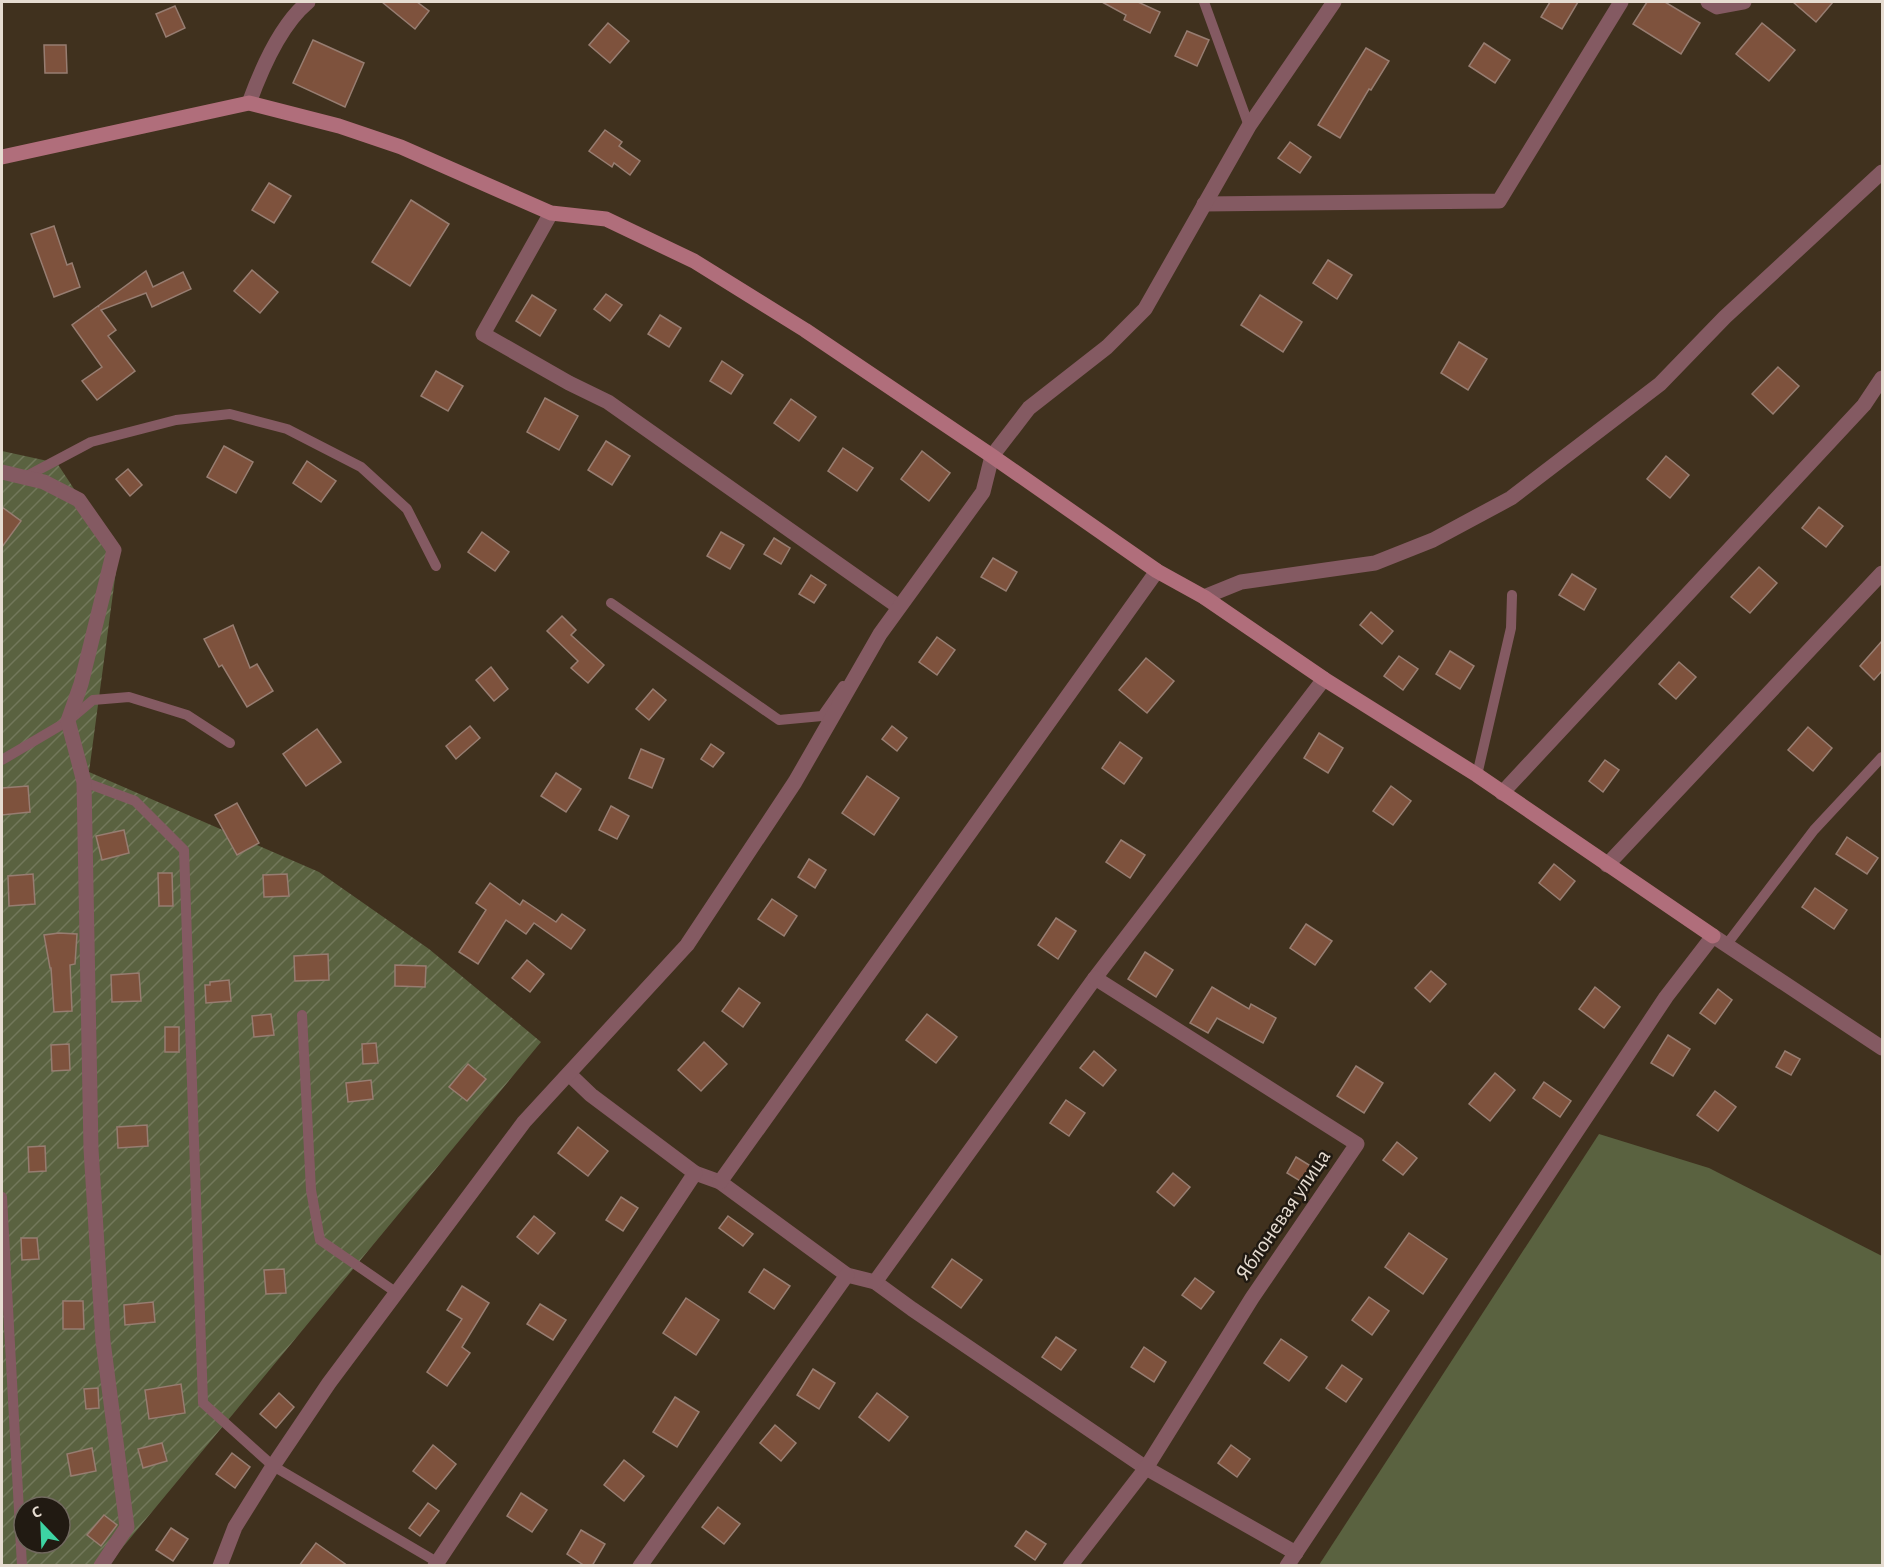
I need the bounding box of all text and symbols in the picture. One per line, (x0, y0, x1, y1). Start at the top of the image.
street label: Яблоневая улица (1231, 1145, 1334, 1284)
north arrow (12, 1495, 72, 1555)
text: С (29, 1503, 44, 1521)

